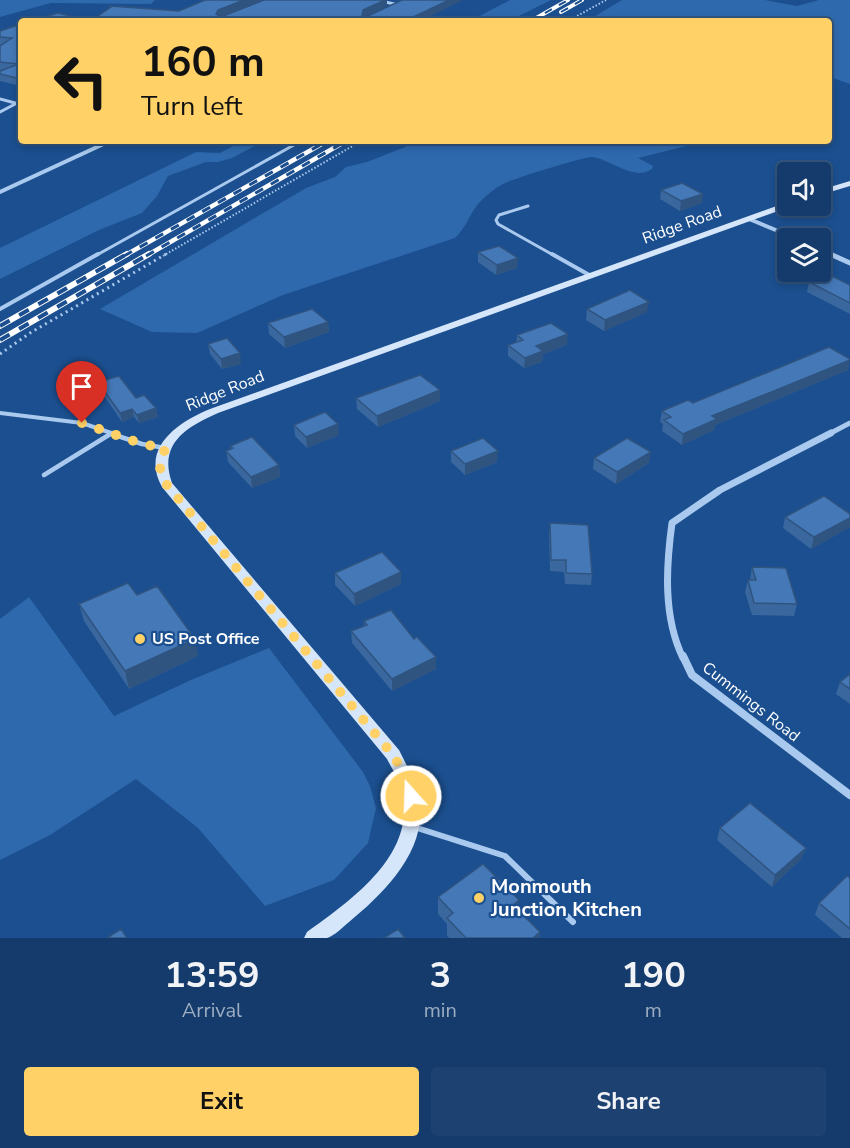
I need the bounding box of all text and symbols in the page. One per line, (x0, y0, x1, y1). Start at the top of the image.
text: 160 m (141, 34, 265, 91)
icon: left (42, 42, 120, 120)
text: Turn left (141, 88, 242, 125)
map controls (777, 162, 831, 282)
button: sound (777, 162, 831, 216)
street label: Ridge Road (639, 200, 725, 250)
button: layers (777, 228, 831, 282)
pin (56, 361, 107, 423)
street label: Ridge Road (182, 365, 268, 417)
icon: arrive (65, 370, 98, 403)
place label: US Post Office (152, 628, 260, 650)
marker: US Post Office (133, 632, 147, 646)
street label: Cummings Road (698, 657, 804, 747)
position arrow (379, 764, 443, 828)
place label: Monmouth Junction Kitchen (490, 873, 642, 923)
marker: Monmouth Junction Kitchen (472, 891, 486, 905)
text: 13:59 (164, 951, 260, 1000)
text: 3 (429, 951, 451, 1000)
text: 190 (621, 951, 686, 1000)
text: Arrival (182, 997, 242, 1024)
text: min (424, 997, 457, 1024)
text: m (645, 997, 662, 1024)
button: Exit (24, 1067, 419, 1136)
button: Share (431, 1067, 826, 1136)

